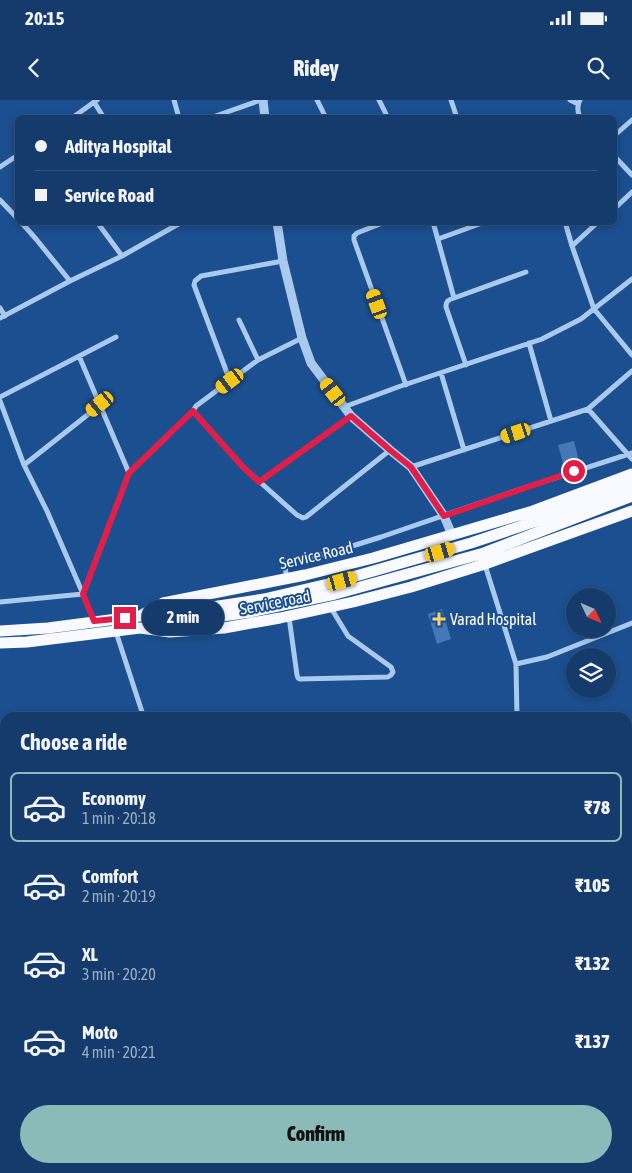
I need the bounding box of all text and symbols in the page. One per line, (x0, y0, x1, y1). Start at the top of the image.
text: 20:15 (25, 7, 64, 29)
icon: back (20, 54, 48, 82)
icon: search (584, 54, 612, 82)
text: Ridey (293, 55, 339, 81)
text: Aditya Hospital (65, 135, 172, 157)
text: Service Road (65, 184, 154, 206)
car (364, 287, 389, 321)
car (213, 366, 246, 396)
car (317, 376, 348, 408)
car (83, 389, 116, 419)
car (499, 421, 532, 445)
route start (563, 460, 585, 482)
street label: Service Road (277, 538, 355, 572)
car (423, 541, 456, 563)
car (325, 570, 358, 592)
street label: Service road (238, 586, 312, 618)
north arrow (566, 588, 616, 638)
map controls (566, 588, 616, 698)
callout: 2 min (142, 600, 225, 636)
route end (114, 607, 136, 629)
text: 2 min (167, 608, 199, 626)
place label: Varad Hospital (450, 610, 537, 629)
marker: Varad Hospital (432, 612, 446, 626)
button: layers (566, 648, 616, 698)
text: Choose a ride (20, 729, 127, 755)
icon: car (22, 785, 67, 830)
text: Economy (82, 787, 146, 809)
text: ₹78 (584, 796, 610, 818)
text: 1 min · 20:18 (82, 809, 156, 827)
icon: car (22, 863, 67, 908)
text: Comfort (82, 865, 138, 887)
text: ₹105 (575, 874, 610, 896)
text: 2 min · 20:19 (82, 887, 156, 905)
icon: car (22, 941, 67, 986)
text: XL (82, 943, 98, 965)
text: ₹132 (575, 952, 610, 974)
text: 3 min · 20:20 (82, 965, 156, 983)
icon: car (22, 1019, 67, 1064)
text: Moto (82, 1021, 118, 1043)
text: ₹137 (575, 1030, 610, 1052)
text: 4 min · 20:21 (82, 1043, 156, 1061)
button: Confirm (20, 1105, 612, 1163)

